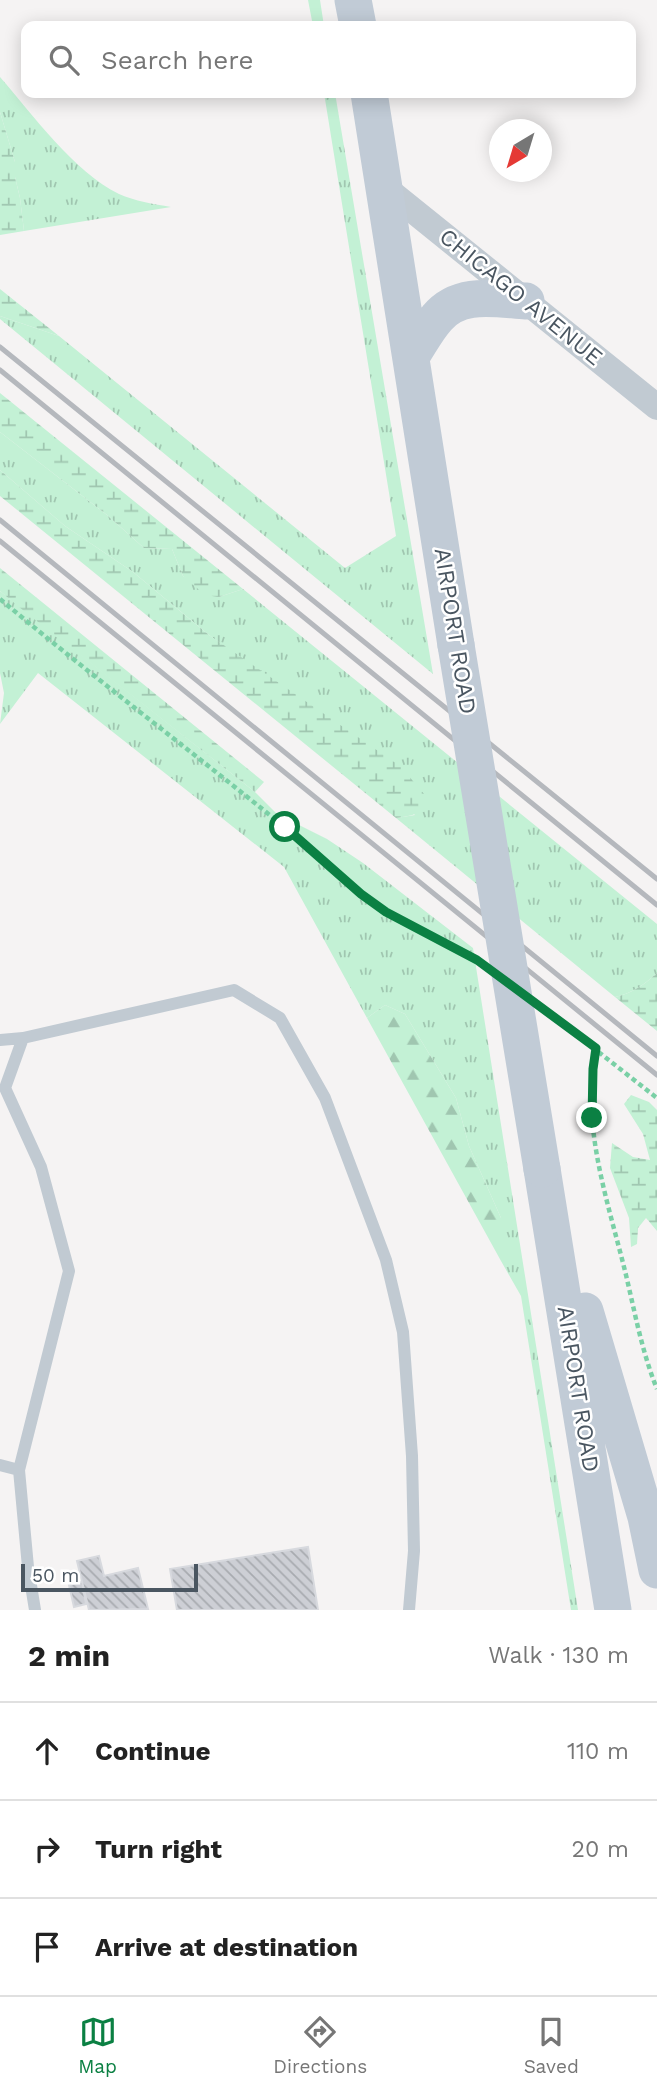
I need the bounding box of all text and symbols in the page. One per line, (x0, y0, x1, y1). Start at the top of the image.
search box (21, 21, 636, 98)
icon: search (45, 41, 83, 79)
text: Search here (101, 45, 253, 75)
north arrow (489, 119, 552, 182)
street label: CHICAGO AVENUE (434, 223, 608, 371)
street label: AIRPORT ROAD (429, 546, 481, 716)
route start (269, 811, 300, 842)
route end (576, 1102, 607, 1133)
street label: AIRPORT ROAD (552, 1304, 604, 1474)
scale bar (21, 1561, 198, 1593)
text: 50 m (32, 1564, 79, 1587)
text: 2 min (28, 1638, 110, 1673)
text: Walk · 130 m (488, 1642, 629, 1669)
icon: ahead (28, 1732, 66, 1770)
text: Continue (95, 1736, 211, 1766)
text: 110 m (567, 1738, 629, 1765)
icon: right (28, 1830, 66, 1868)
text: Turn right (95, 1834, 222, 1864)
text: 20 m (572, 1836, 629, 1863)
icon: arrive (28, 1928, 66, 1966)
text: Arrive at destination (95, 1932, 358, 1962)
tab: Map (78, 2013, 117, 2078)
tab: Directions (273, 2013, 367, 2078)
tab: Saved (524, 2013, 579, 2078)

